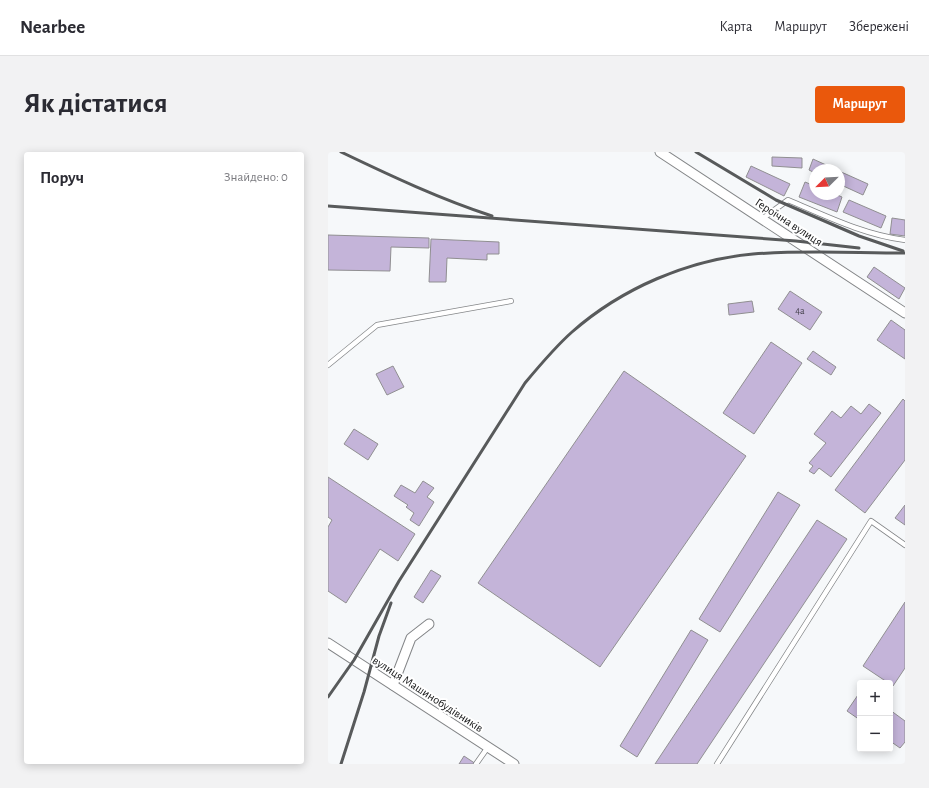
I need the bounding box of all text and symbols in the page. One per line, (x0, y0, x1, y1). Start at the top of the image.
text: Nearbee (20, 18, 85, 37)
text: Карта (719, 20, 752, 34)
text: Маршрут (774, 20, 827, 34)
text: Збережені (849, 20, 909, 34)
button: Маршрут (815, 86, 905, 123)
text: Як дістатися (24, 90, 168, 118)
north arrow (809, 164, 845, 200)
text: Поруч (40, 169, 84, 186)
text: Знайдено: 0 (224, 171, 288, 184)
street label: Героїчна вулиця (753, 196, 825, 249)
house number: 4а (795, 306, 805, 316)
street label: вулиця Машинобудівників (370, 654, 486, 735)
map controls (857, 680, 893, 752)
button: + (857, 680, 893, 716)
button: − (857, 716, 893, 752)

